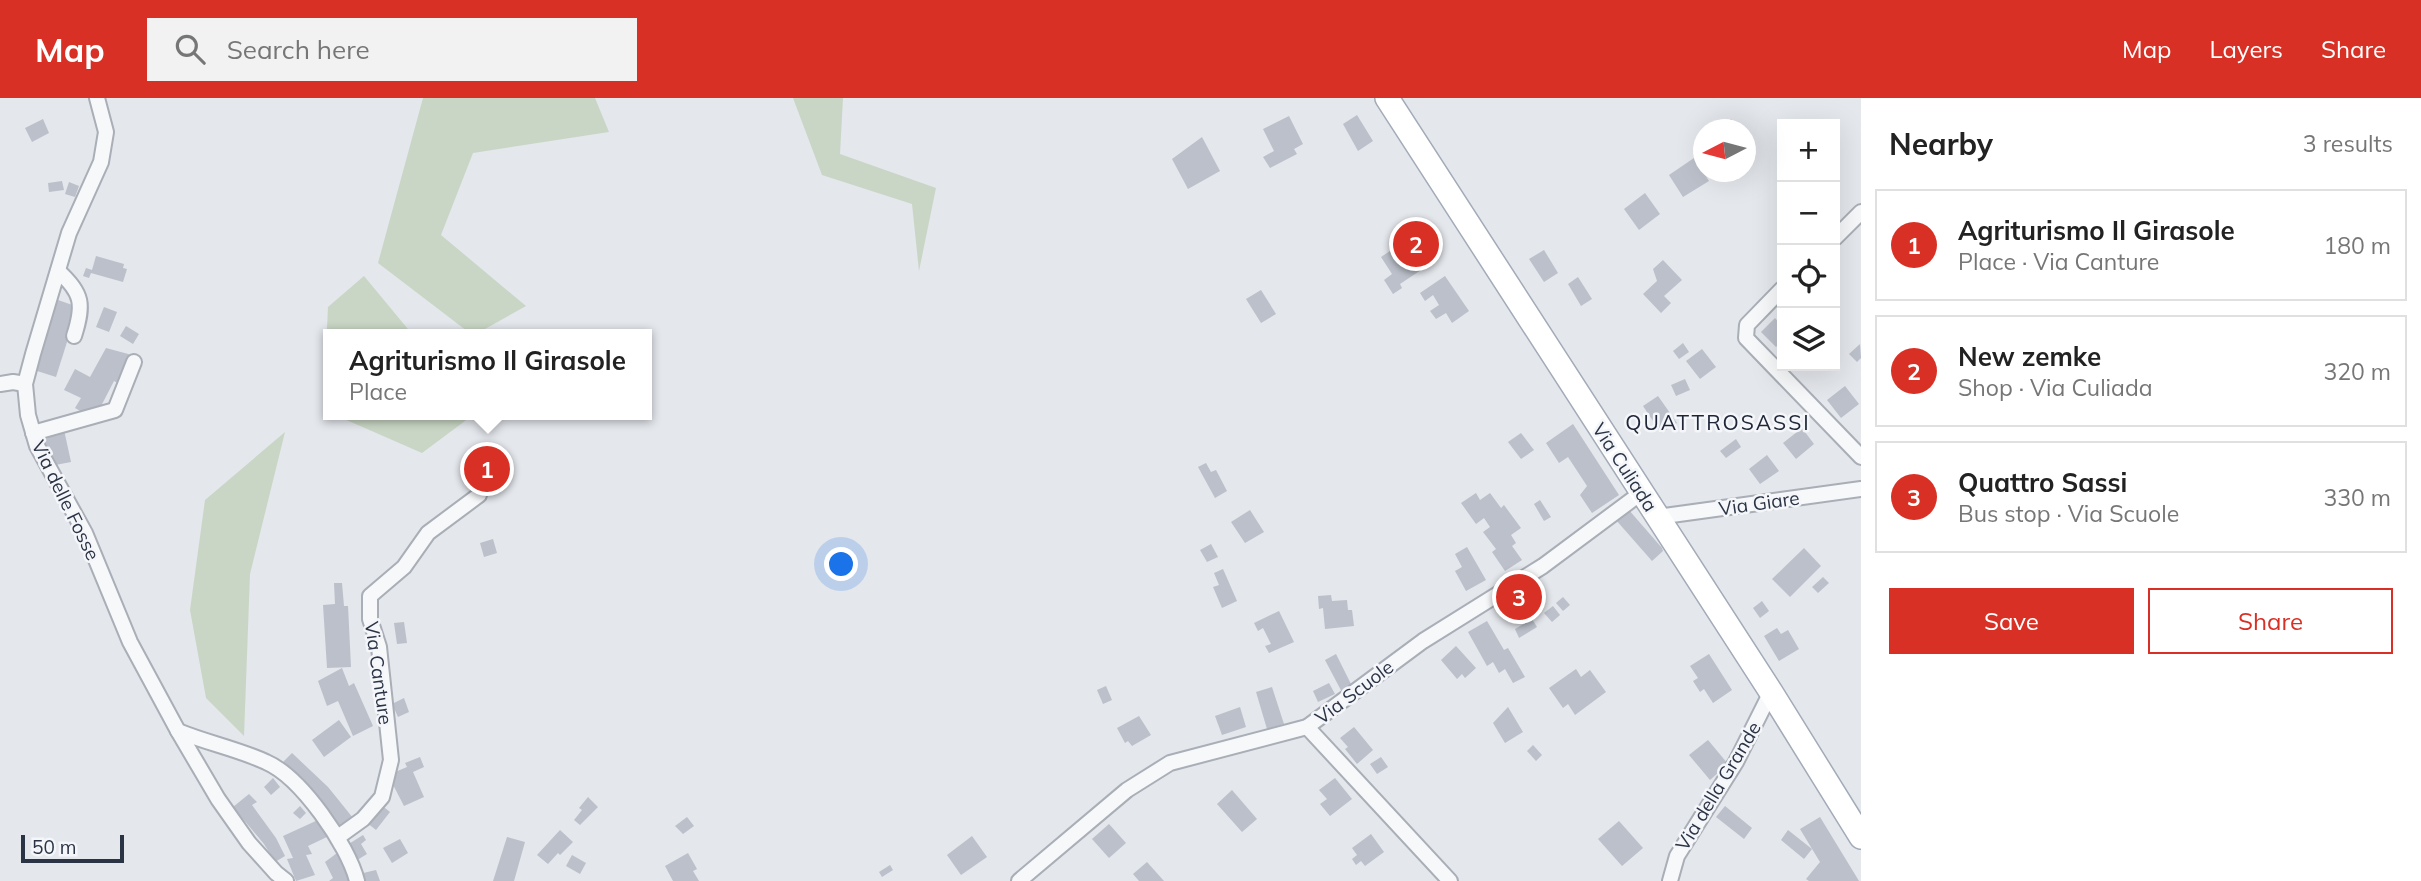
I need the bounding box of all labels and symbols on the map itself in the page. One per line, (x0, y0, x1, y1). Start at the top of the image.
north arrow (1693, 119, 1756, 182)
pin: 2 (1393, 218, 1439, 270)
district label: QUATTROSASSI (1625, 409, 1811, 435)
street label: Via Culiada (1587, 418, 1663, 516)
street label: Via delle Fosse (27, 436, 105, 564)
pin: 1 (464, 443, 510, 495)
street label: Via Giare (1717, 485, 1801, 521)
your location (824, 547, 858, 581)
pin: 3 (1496, 571, 1542, 623)
street label: Via Canture (360, 620, 398, 726)
street label: Via Scuole (1310, 655, 1398, 729)
street label: Via della Grande (1670, 717, 1766, 855)
scale bar (21, 832, 124, 864)

